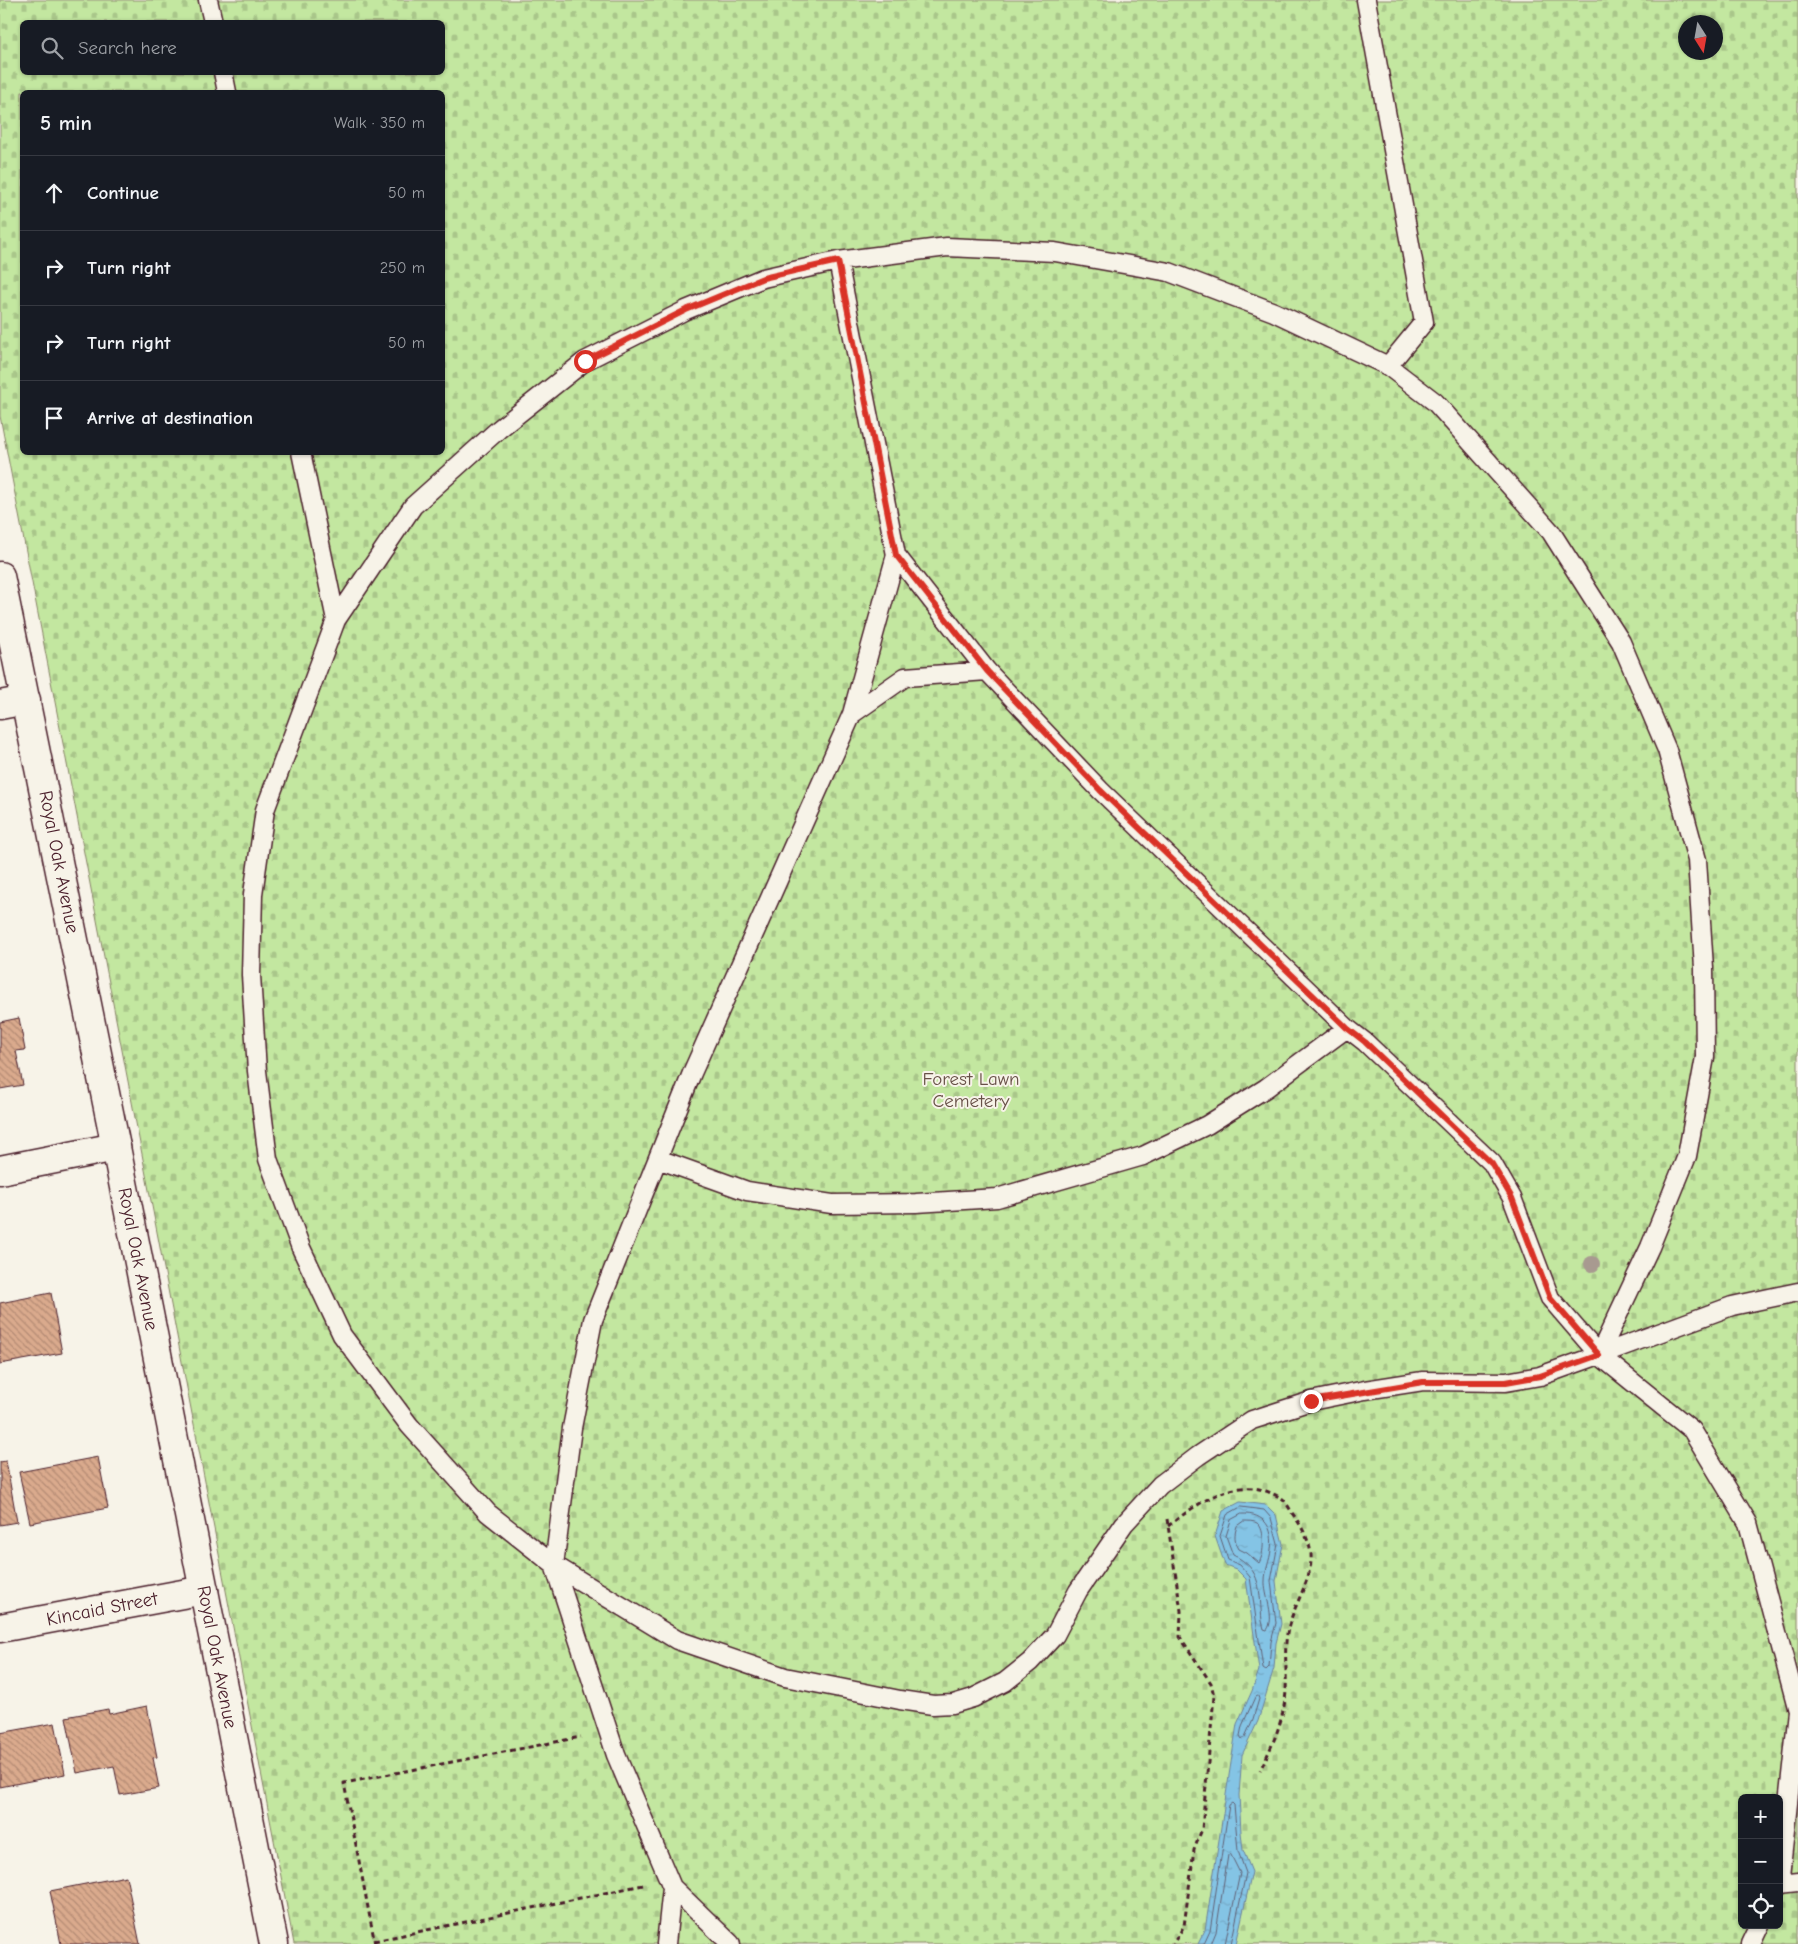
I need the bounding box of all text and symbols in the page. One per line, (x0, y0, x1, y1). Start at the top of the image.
north arrow (1678, 15, 1723, 60)
search box (20, 20, 445, 75)
icon: search (38, 34, 66, 62)
text: Search here (78, 37, 177, 59)
text: 5 min (40, 111, 92, 135)
text: Walk · 350 m (334, 114, 425, 132)
icon: ahead (40, 179, 68, 207)
text: Continue (87, 182, 159, 204)
text: 50 m (388, 184, 425, 202)
icon: right (40, 254, 68, 282)
text: Turn right (87, 257, 171, 279)
text: 250 m (380, 259, 425, 277)
icon: right (40, 329, 68, 357)
text: Turn right (87, 332, 171, 354)
text: 50 m (388, 334, 425, 352)
route start (574, 350, 597, 373)
icon: arrive (40, 404, 68, 432)
text: Arrive at destination (87, 407, 253, 429)
street label: Royal Oak Avenue (34, 789, 84, 935)
park label: Forest Lawn Cemetery (922, 1068, 1020, 1112)
street label: Royal Oak Avenue (113, 1186, 163, 1332)
route end (1300, 1390, 1323, 1413)
street label: Royal Oak Avenue (192, 1584, 242, 1730)
street label: Kincaid Street (45, 1587, 160, 1631)
map controls (1738, 1794, 1783, 1929)
button: + (1738, 1794, 1783, 1839)
button: − (1738, 1839, 1783, 1884)
button: locate (1738, 1884, 1783, 1929)

